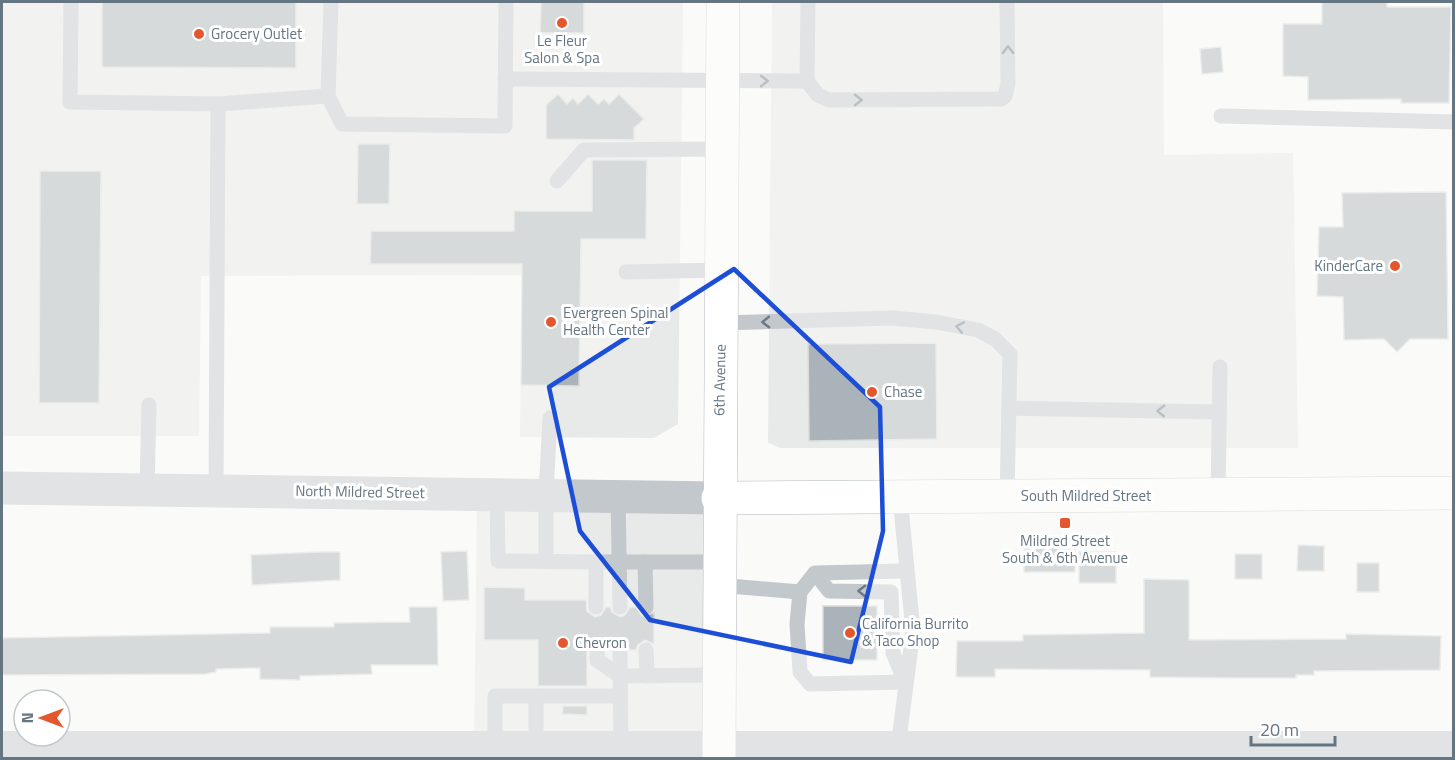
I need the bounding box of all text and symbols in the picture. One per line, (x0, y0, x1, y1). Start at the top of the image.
marker: Le Fleur Salon & Spa (555, 16, 569, 30)
place label: Grocery Outlet (211, 22, 303, 45)
marker: Grocery Outlet (192, 27, 206, 41)
place label: Le Fleur Salon & Spa (524, 29, 600, 69)
one-way arrow (1001, 46, 1014, 55)
one-way arrow (759, 75, 768, 87)
one-way arrow (853, 94, 862, 106)
place label: KinderCare (1314, 254, 1383, 277)
marker: KinderCare (1388, 259, 1402, 273)
place label: Evergreen Spinal Health Center (563, 301, 668, 341)
marker: Evergreen Spinal Health Center (544, 315, 558, 329)
one-way arrow (761, 316, 770, 328)
one-way arrow (955, 321, 965, 334)
street label: 6th Avenue (707, 344, 732, 416)
place label: Chase (884, 380, 922, 403)
marker: Chase (865, 385, 879, 399)
one-way arrow (1156, 404, 1165, 417)
street label: North Mildred Street (295, 479, 426, 504)
street label: South Mildred Street (1021, 484, 1152, 507)
marker: Mildred Street South & 6th Avenue (1058, 516, 1072, 530)
place label: Mildred Street South & 6th Avenue (1002, 529, 1128, 569)
one-way arrow (858, 585, 867, 598)
place label: California Burrito & Taco Shop (862, 612, 969, 652)
marker: California Burrito & Taco Shop (843, 626, 857, 640)
place label: Chevron (575, 631, 627, 654)
marker: Chevron (556, 636, 570, 650)
north arrow (12, 688, 72, 748)
scale bar (1251, 709, 1335, 747)
text: N (15, 712, 39, 724)
text: 20 m (1260, 716, 1299, 743)

